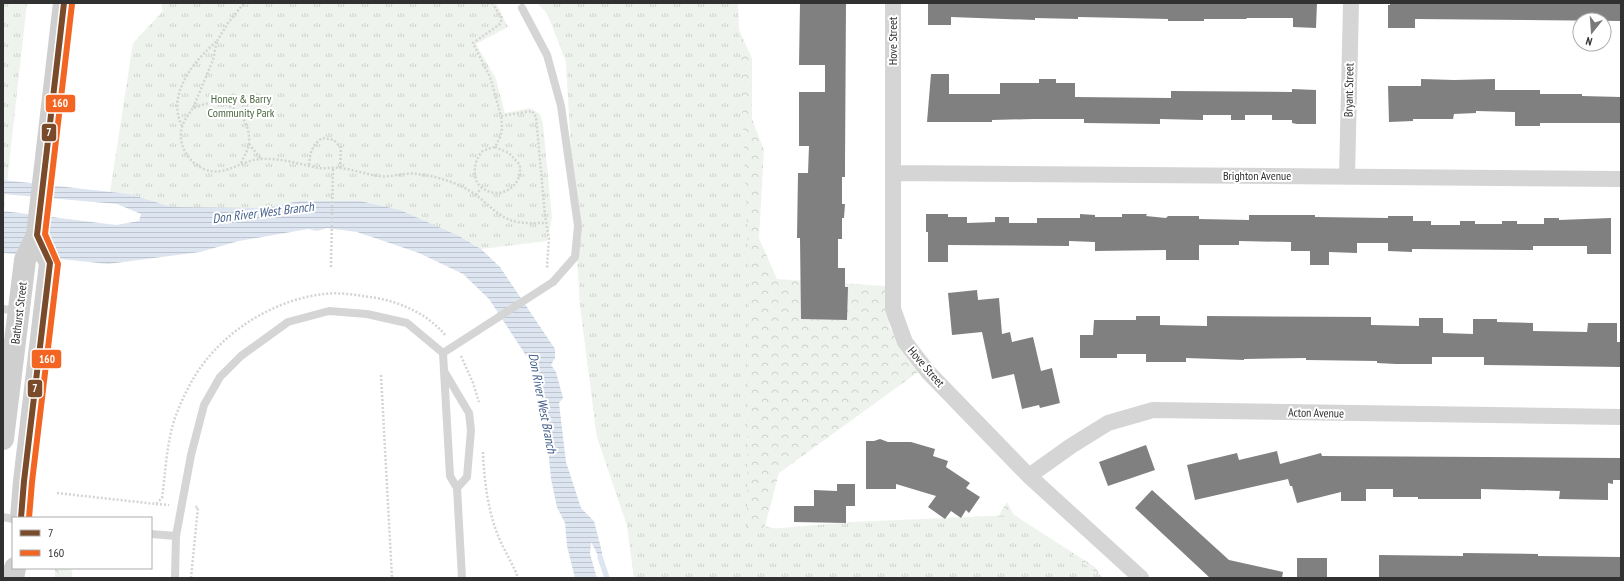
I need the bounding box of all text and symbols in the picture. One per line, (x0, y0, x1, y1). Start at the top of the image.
north arrow (1572, 12, 1612, 52)
street label: Hove Street (885, 16, 900, 65)
text: N (1584, 34, 1594, 49)
street label: Bryant Street (1341, 62, 1356, 117)
park label: Honey & Barry Community Park (208, 91, 275, 120)
line badge: 160 (45, 94, 76, 113)
text: 160 (52, 96, 68, 110)
line badge: 7 (41, 123, 57, 142)
text: 7 (46, 125, 52, 139)
street label: Brighton Avenue (1223, 168, 1291, 183)
water label: Don River West Branch (212, 198, 316, 227)
street label: Bathurst Street (7, 280, 30, 345)
street label: Hove Street (905, 343, 948, 390)
line badge: 160 (31, 349, 62, 369)
text: 160 (39, 352, 55, 366)
water label: Don River West Branch (524, 352, 561, 456)
line badge: 7 (27, 379, 43, 398)
text: 7 (32, 381, 38, 395)
street label: Acton Avenue (1288, 405, 1344, 420)
legend (12, 517, 152, 569)
text: 7 (48, 525, 53, 540)
text: 160 (48, 545, 64, 560)

